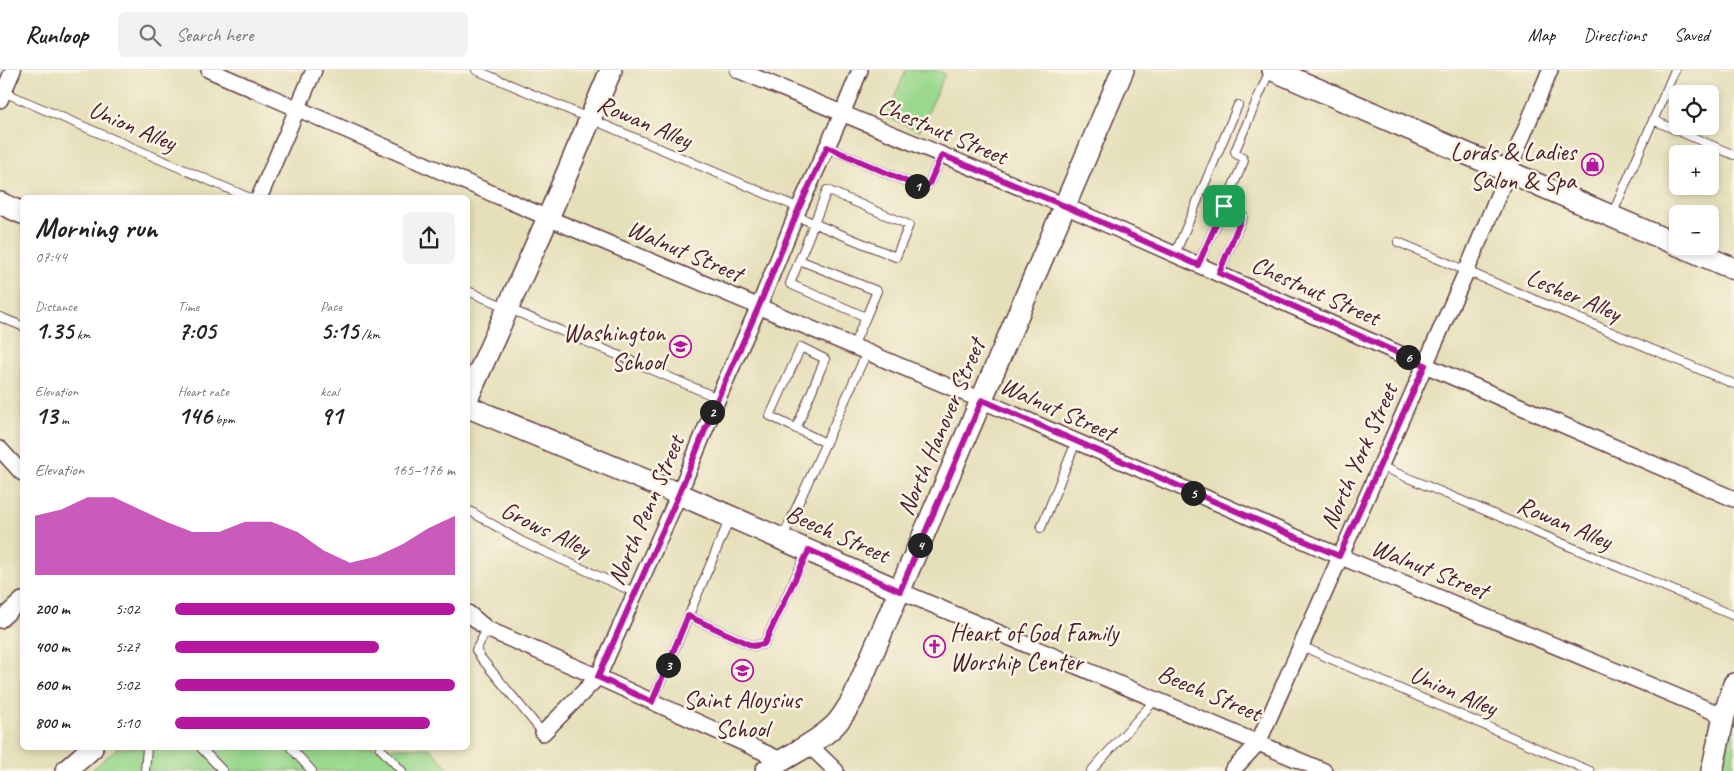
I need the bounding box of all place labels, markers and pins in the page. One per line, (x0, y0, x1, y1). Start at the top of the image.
place label: Lords & Ladies Salon & Spa (1450, 136, 1578, 197)
shop icon: Lords & Ladies Salon & Spa (1580, 153, 1604, 177)
pin: 1 (904, 174, 930, 198)
pin (1203, 185, 1245, 227)
place label: Washington School (563, 317, 670, 378)
school or university icon: Washington School (669, 334, 693, 358)
pin: 6 (1396, 344, 1420, 370)
pin: 2 (700, 400, 724, 424)
pin: 5 (1180, 480, 1206, 506)
pin: 4 (908, 532, 932, 558)
place label: Heart of God Family Worship Center (950, 617, 1121, 678)
church icon: Heart of God Family Worship Center (922, 634, 946, 658)
pin: 3 (656, 652, 680, 678)
school or university icon: Saint Aloysius School (730, 658, 754, 682)
place label: Saint Aloysius School (683, 684, 804, 745)

